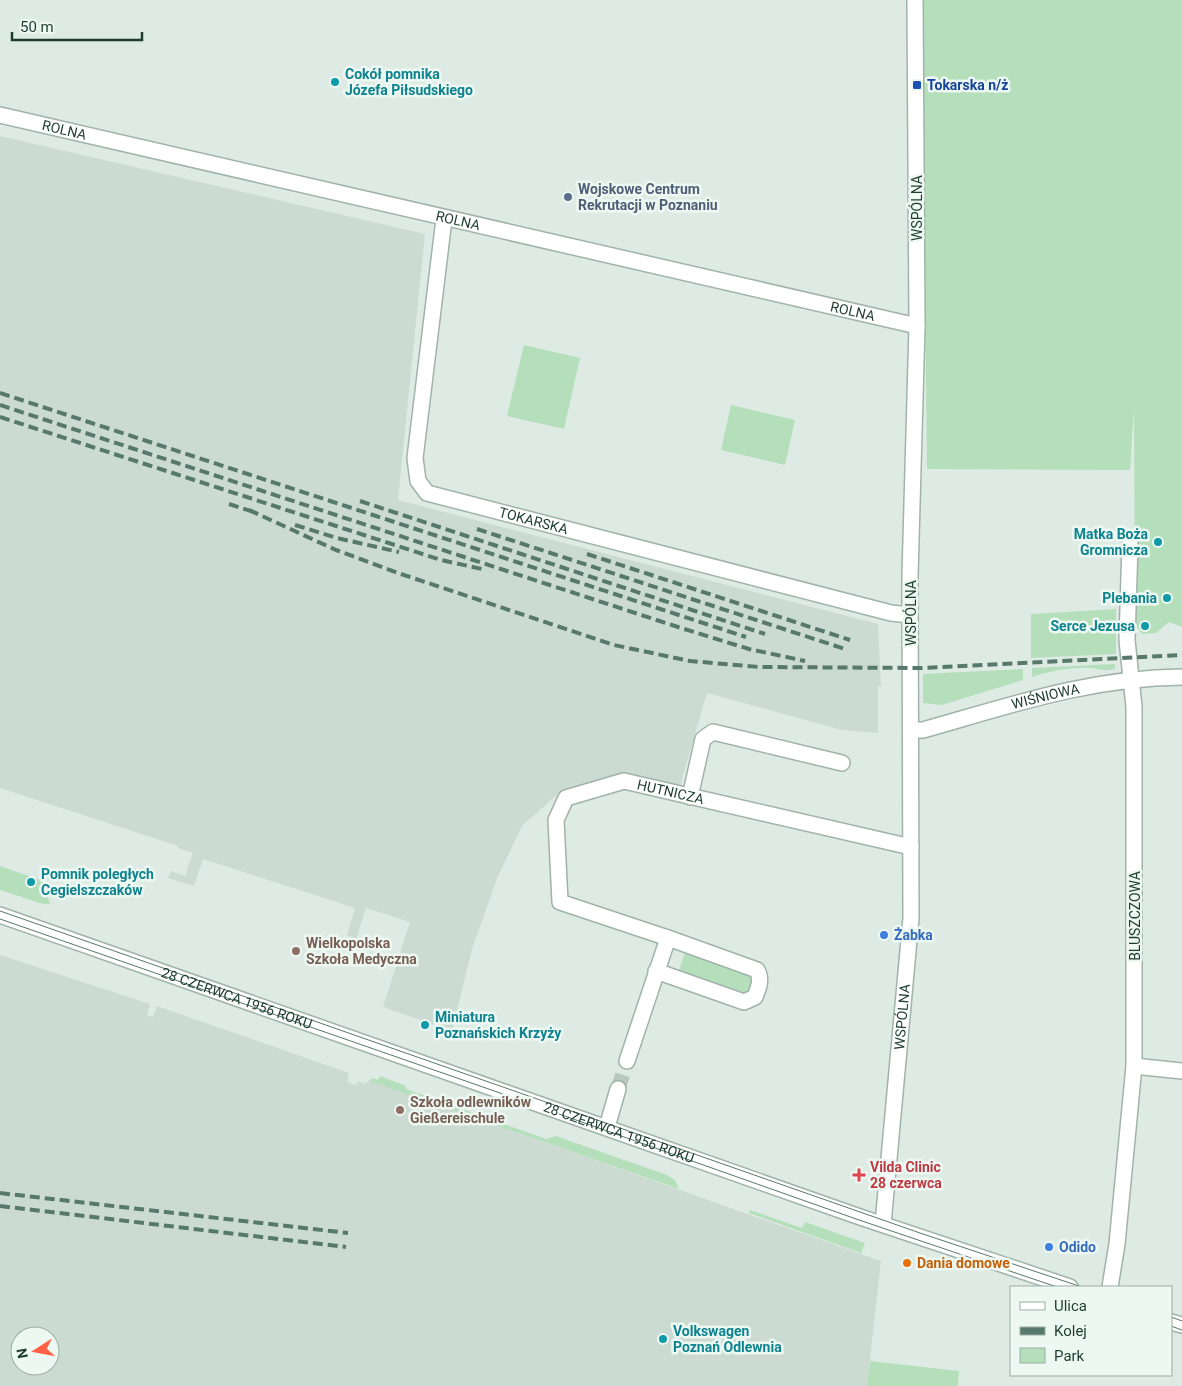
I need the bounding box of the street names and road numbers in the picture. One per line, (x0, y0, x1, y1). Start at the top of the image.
street label: ROLNA (41, 117, 88, 143)
street label: WSPÓLNA (908, 175, 925, 241)
street label: ROLNA (434, 208, 482, 233)
street label: ROLNA (829, 298, 876, 324)
street label: TOKARSKA (497, 504, 570, 537)
street label: WSPÓLNA (902, 580, 919, 646)
street label: WIŚNIOWA (1010, 680, 1081, 712)
street label: HUTNICZA (636, 776, 706, 807)
street label: BLUSZCZOWA (1127, 871, 1143, 961)
street label: 28 CZERWCA 1956 ROKU (159, 964, 314, 1032)
street label: WSPÓLNA (891, 983, 913, 1050)
street label: 28 CZERWCA 1956 ROKU (541, 1099, 696, 1166)

